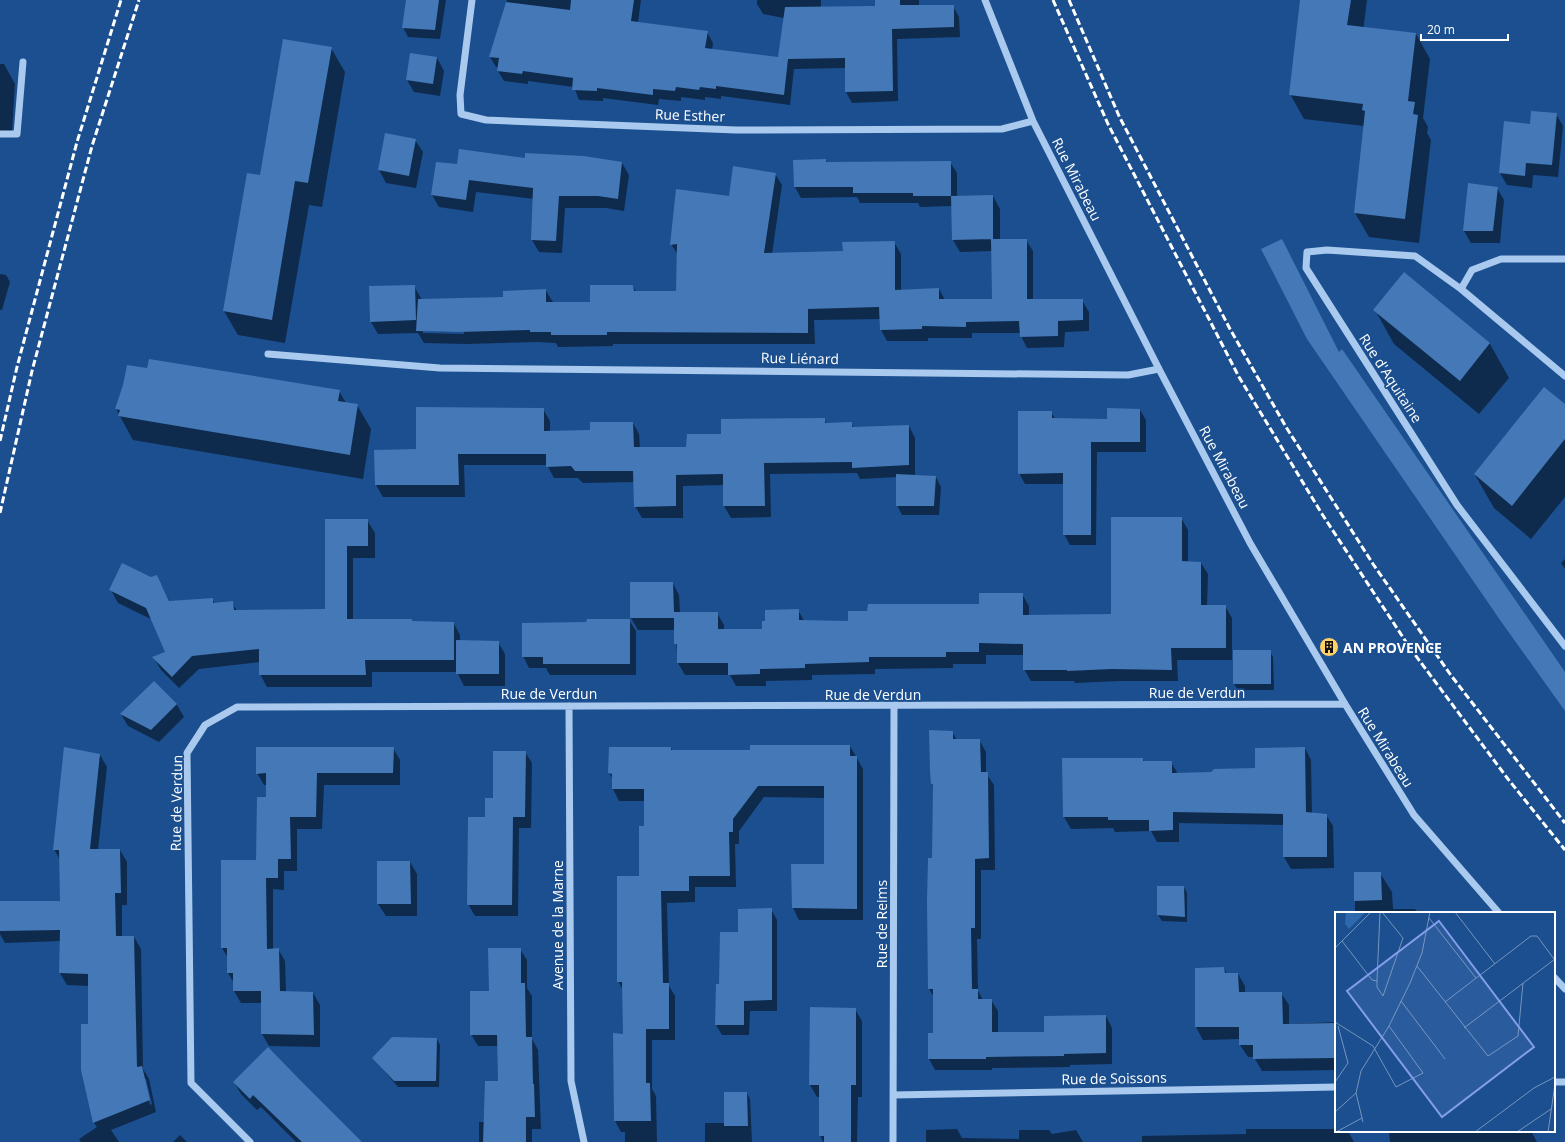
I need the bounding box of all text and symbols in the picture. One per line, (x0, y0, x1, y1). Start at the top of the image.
scale bar (1421, 16, 1508, 42)
text: 20 m (1427, 21, 1455, 38)
street label: Rue Esther (655, 104, 726, 126)
street label: Rue Mirabeau (1048, 134, 1106, 224)
street label: Rue d'Aquitaine (1355, 330, 1427, 426)
street label: Rue Liénard (761, 348, 839, 368)
street label: Rue Mirabeau (1195, 422, 1255, 512)
building icon: AN PROVENCE (1318, 636, 1340, 658)
place label: AN PROVENCE (1343, 638, 1442, 657)
street label: Rue de Verdun (1149, 683, 1245, 702)
street label: Rue de Verdun (501, 684, 597, 703)
street label: Rue de Verdun (825, 685, 921, 704)
street label: Rue Mirabeau (1354, 703, 1418, 791)
street label: Rue de Verdun (166, 755, 186, 851)
street label: Avenue de la Marne (548, 860, 567, 990)
street label: Rue de Reims (872, 879, 891, 968)
inset map (1335, 912, 1555, 1132)
street label: Rue de Soissons (1061, 1068, 1167, 1088)

